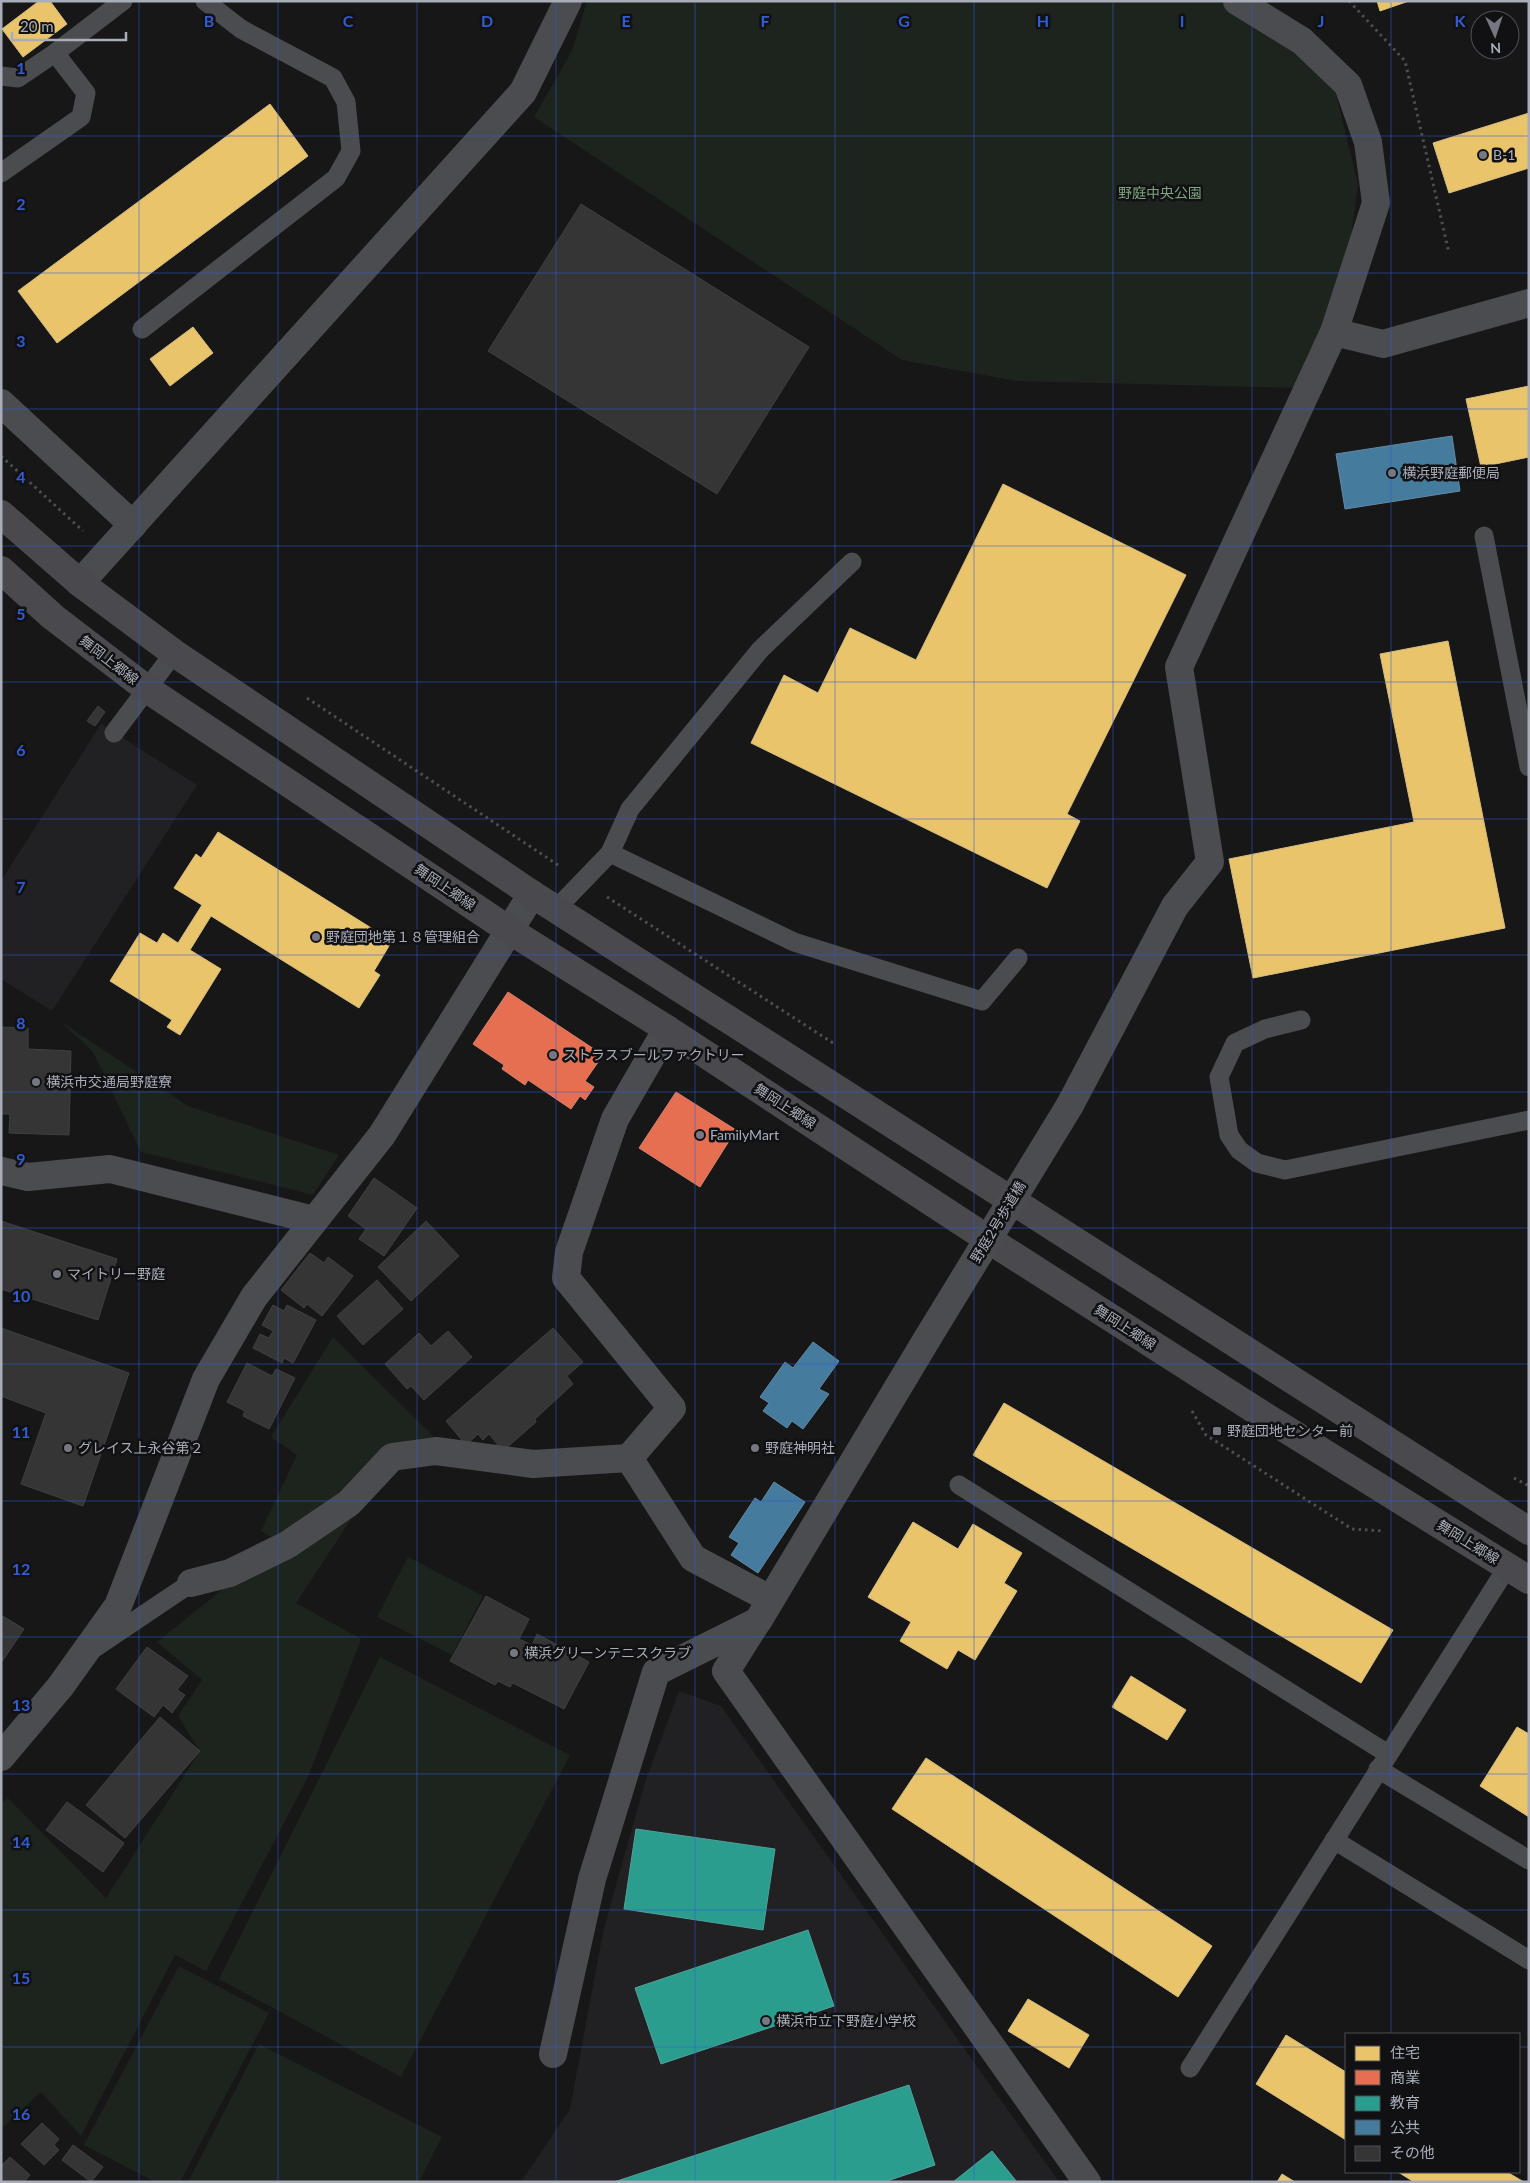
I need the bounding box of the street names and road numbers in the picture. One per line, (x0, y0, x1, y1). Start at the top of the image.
street label: 舞岡上郷線 (76, 631, 142, 688)
street label: 舞岡上郷線 (412, 860, 479, 913)
street label: 舞岡上郷線 (751, 1079, 819, 1132)
street label: 野庭2号歩道橋 (967, 1178, 1029, 1266)
street label: 舞岡上郷線 (1091, 1300, 1159, 1353)
street label: 舞岡上郷線 (1434, 1516, 1502, 1567)

